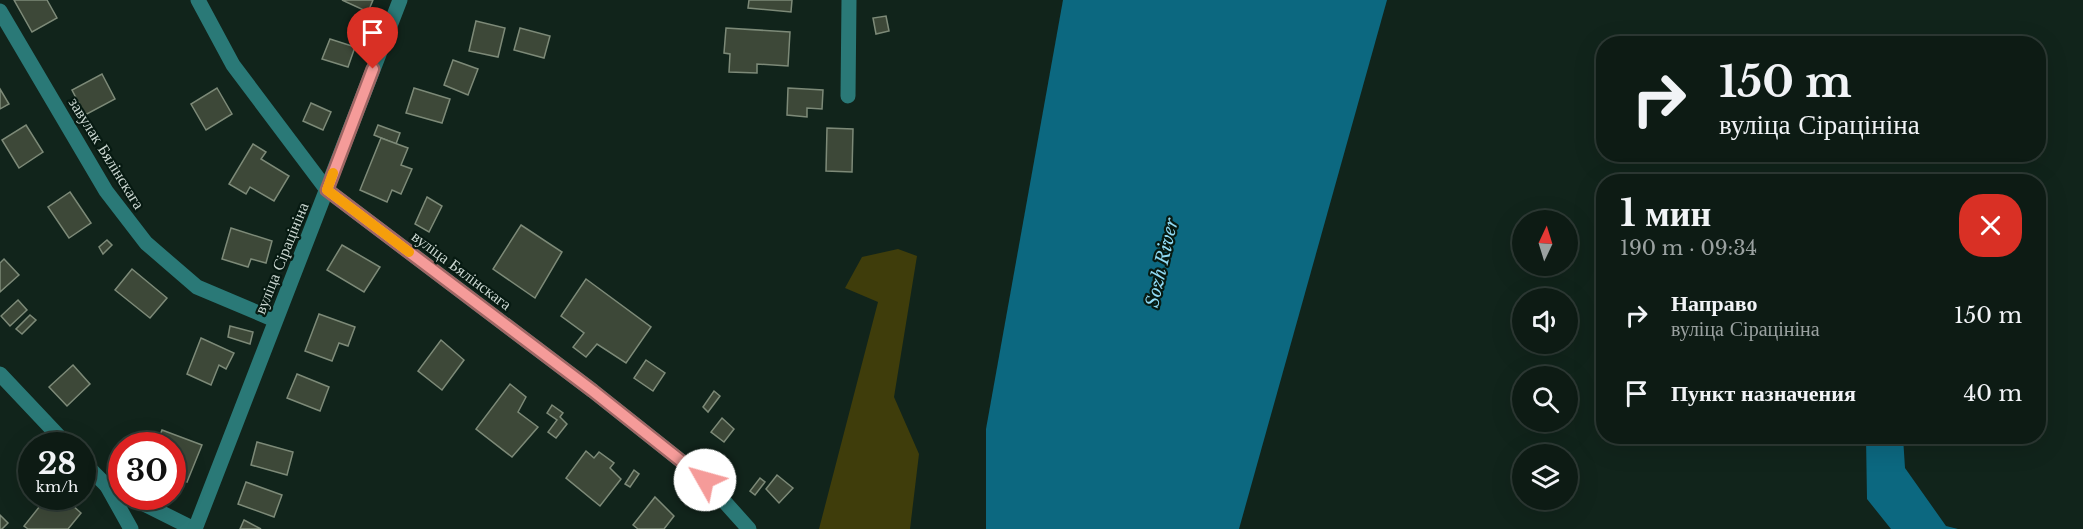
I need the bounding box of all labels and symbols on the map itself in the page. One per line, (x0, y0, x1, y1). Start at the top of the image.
pin (347, 7, 398, 69)
street label: завулак Бялінскага (65, 93, 149, 213)
street label: вуліца Сірацініна (249, 199, 313, 317)
north arrow (1512, 210, 1578, 276)
water label: Sozh River (1141, 216, 1183, 310)
street label: вуліца Бялінскага (408, 226, 516, 314)
speed limit sign: 30 (108, 432, 186, 510)
position arrow (673, 448, 737, 512)

